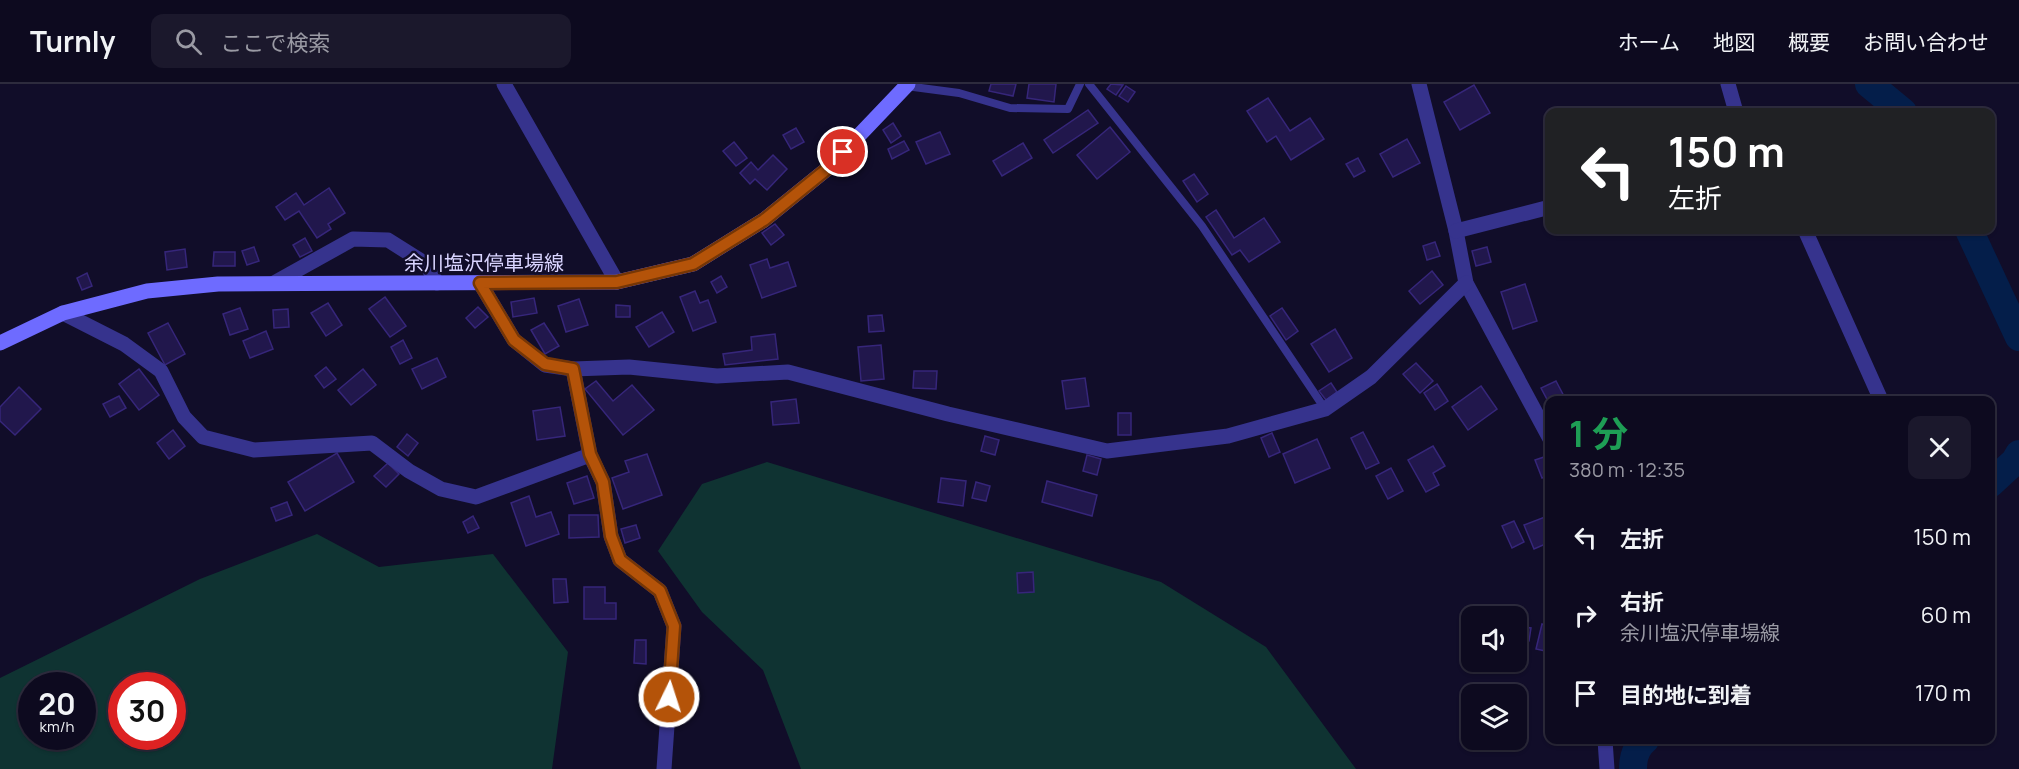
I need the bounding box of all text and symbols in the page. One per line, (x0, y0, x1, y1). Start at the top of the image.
search box (151, 14, 571, 68)
text: Turnly (30, 22, 115, 60)
icon: search (172, 25, 205, 58)
text: ここで検索 (220, 28, 330, 58)
text: ホーム (1618, 28, 1680, 56)
text: 地図 (1713, 28, 1755, 56)
text: 概要 (1788, 28, 1830, 56)
text: お問い合わせ (1863, 28, 1989, 56)
text: 150 m (1668, 122, 1785, 180)
pin (817, 126, 868, 177)
icon: left (1569, 132, 1647, 210)
icon: arrive (826, 135, 859, 168)
text: 左折 (1668, 179, 1722, 216)
street label: 余川塩沢停車場線 (404, 249, 564, 276)
text: 1 分 (1569, 409, 1628, 458)
button: close (1908, 416, 1971, 479)
text: 380 m · 12:35 (1569, 456, 1685, 483)
icon: left (1569, 521, 1602, 554)
text: 150 m (1913, 522, 1971, 552)
text: 左折 (1620, 524, 1664, 554)
text: 右折 (1620, 587, 1664, 617)
icon: right (1569, 599, 1602, 632)
text: 60 m (1921, 600, 1971, 630)
map controls (1461, 606, 1527, 750)
button: sound (1461, 606, 1527, 672)
text: 余川塩沢停車場線 (1620, 619, 1780, 646)
position arrow (637, 665, 701, 729)
speed limit sign: 30 (108, 672, 186, 750)
icon: arrive (1569, 677, 1602, 710)
text: 170 m (1915, 678, 1971, 708)
text: 目的地に到着 (1620, 680, 1752, 710)
text: 20 (38, 683, 76, 724)
button: layers (1461, 684, 1527, 750)
text: km/h (40, 716, 74, 737)

